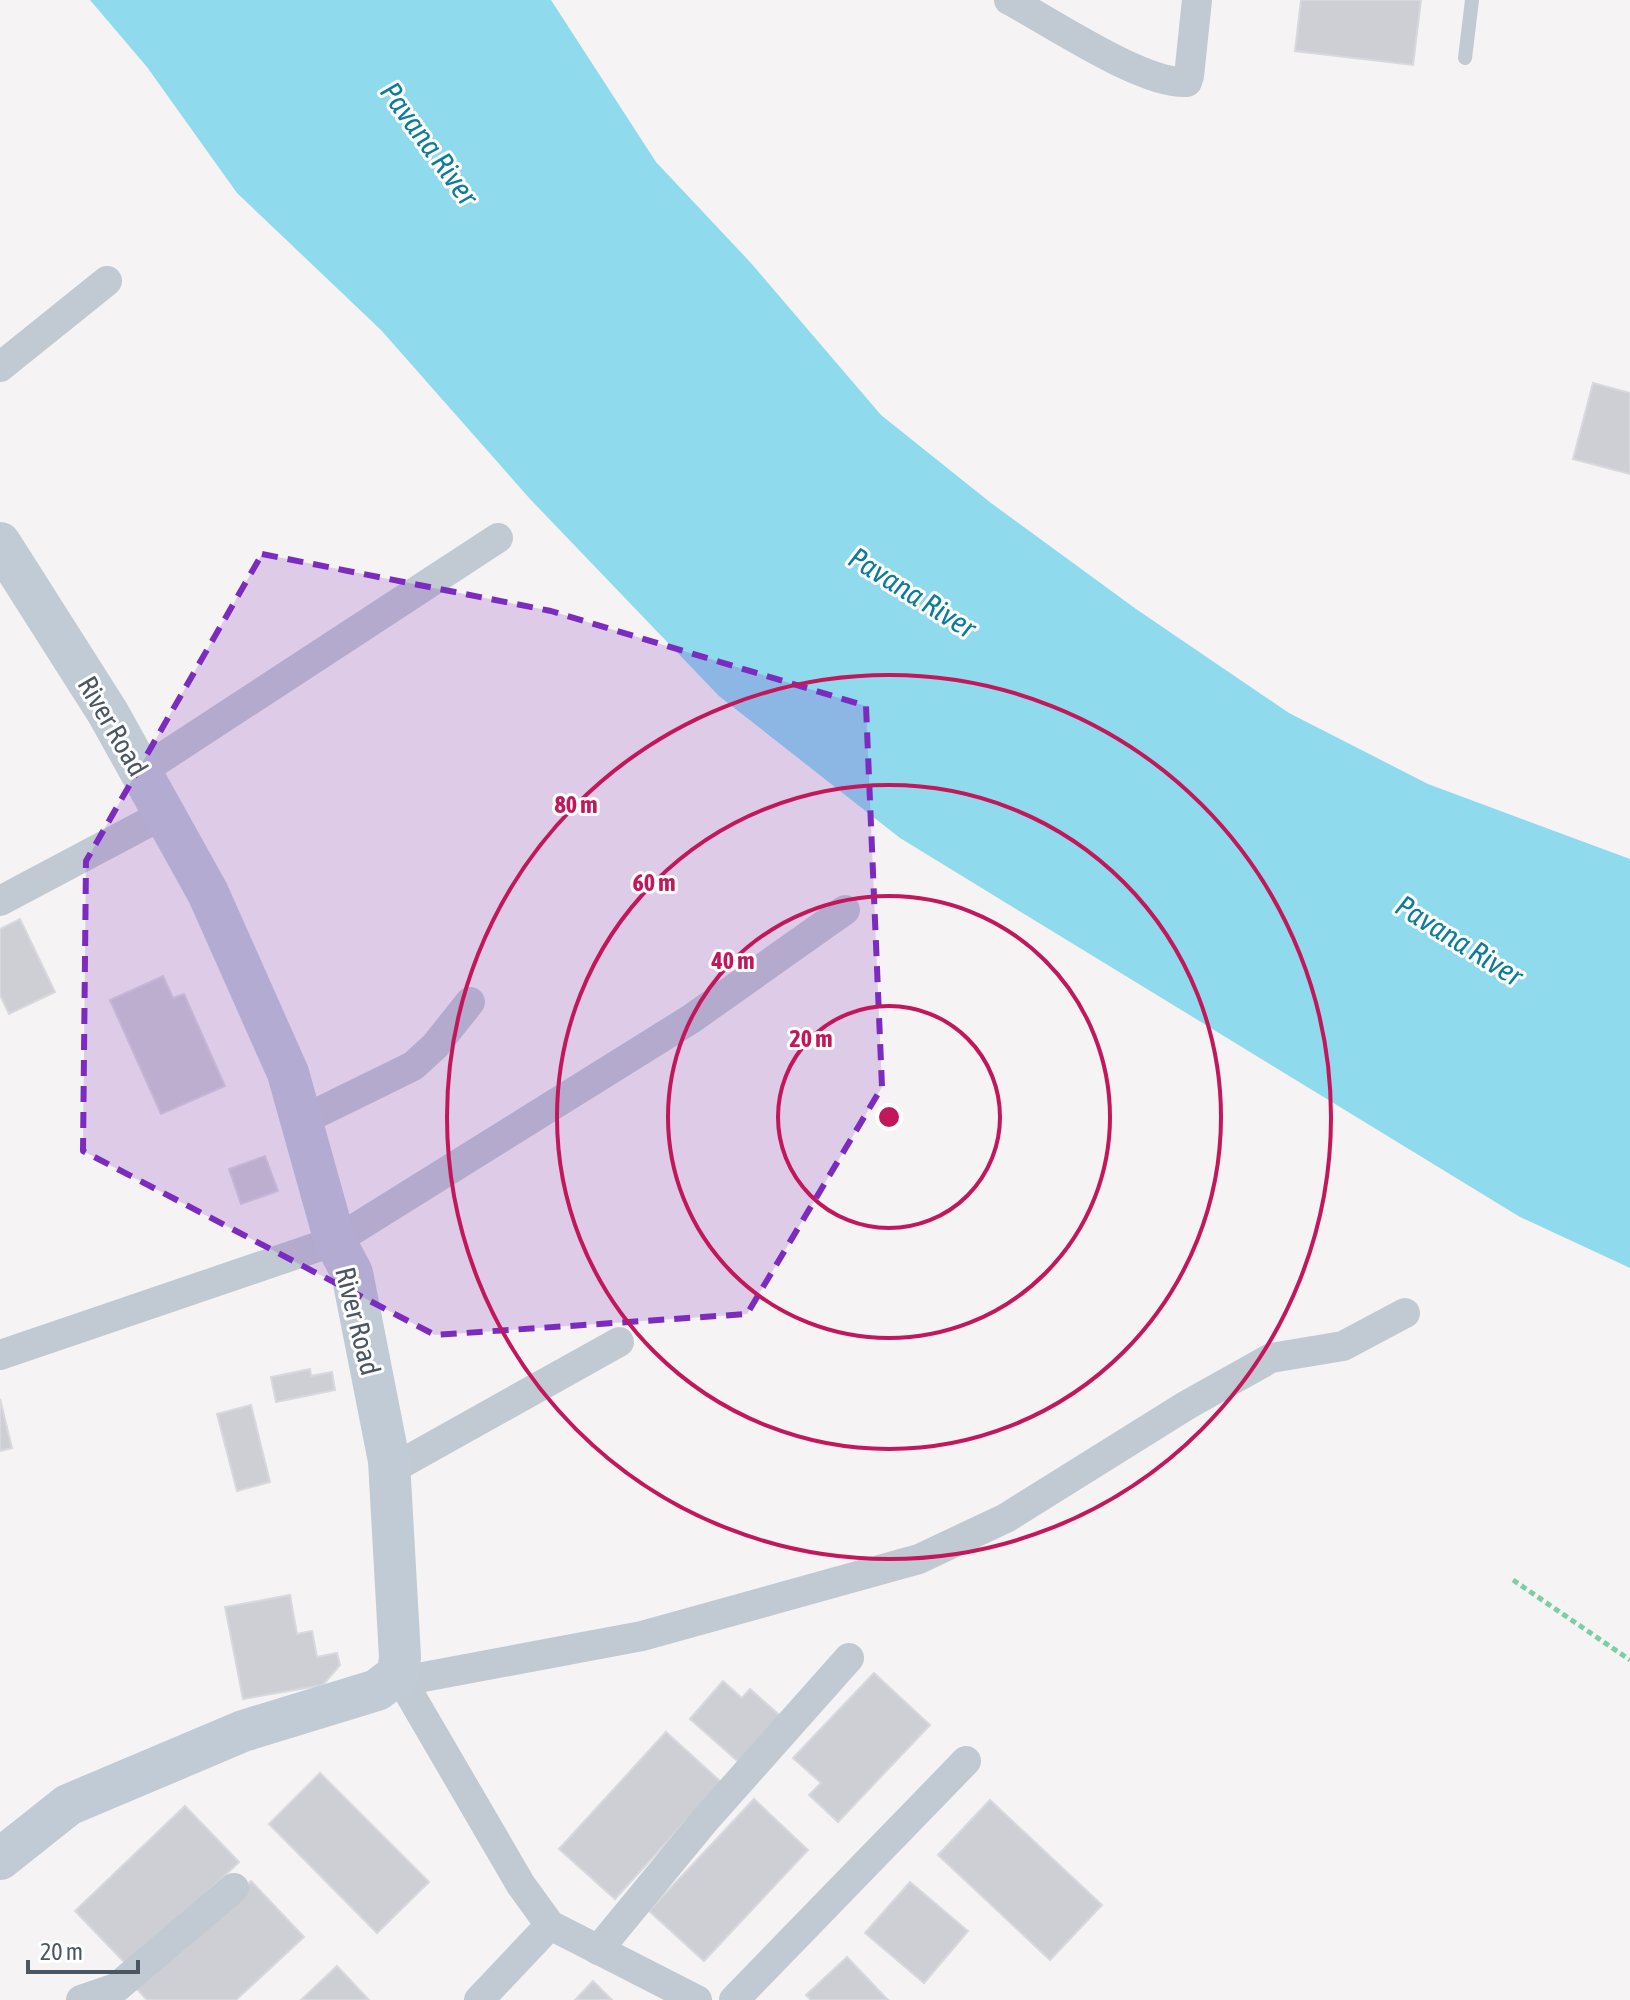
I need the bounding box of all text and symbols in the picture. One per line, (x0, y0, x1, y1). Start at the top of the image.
water label: Pavana River (374, 75, 486, 212)
water label: Pavana River (843, 540, 983, 645)
street label: River Road (72, 670, 154, 782)
text: 80 m (554, 791, 598, 818)
text: 60 m (632, 869, 676, 896)
water label: Pavana River (1390, 888, 1530, 993)
text: 40 m (710, 947, 755, 974)
text: 20 m (789, 1025, 833, 1052)
centre of rings (875, 1103, 903, 1131)
street label: River Road (329, 1264, 387, 1378)
scale bar (28, 1924, 138, 1974)
text: 20 m (40, 1938, 83, 1965)

